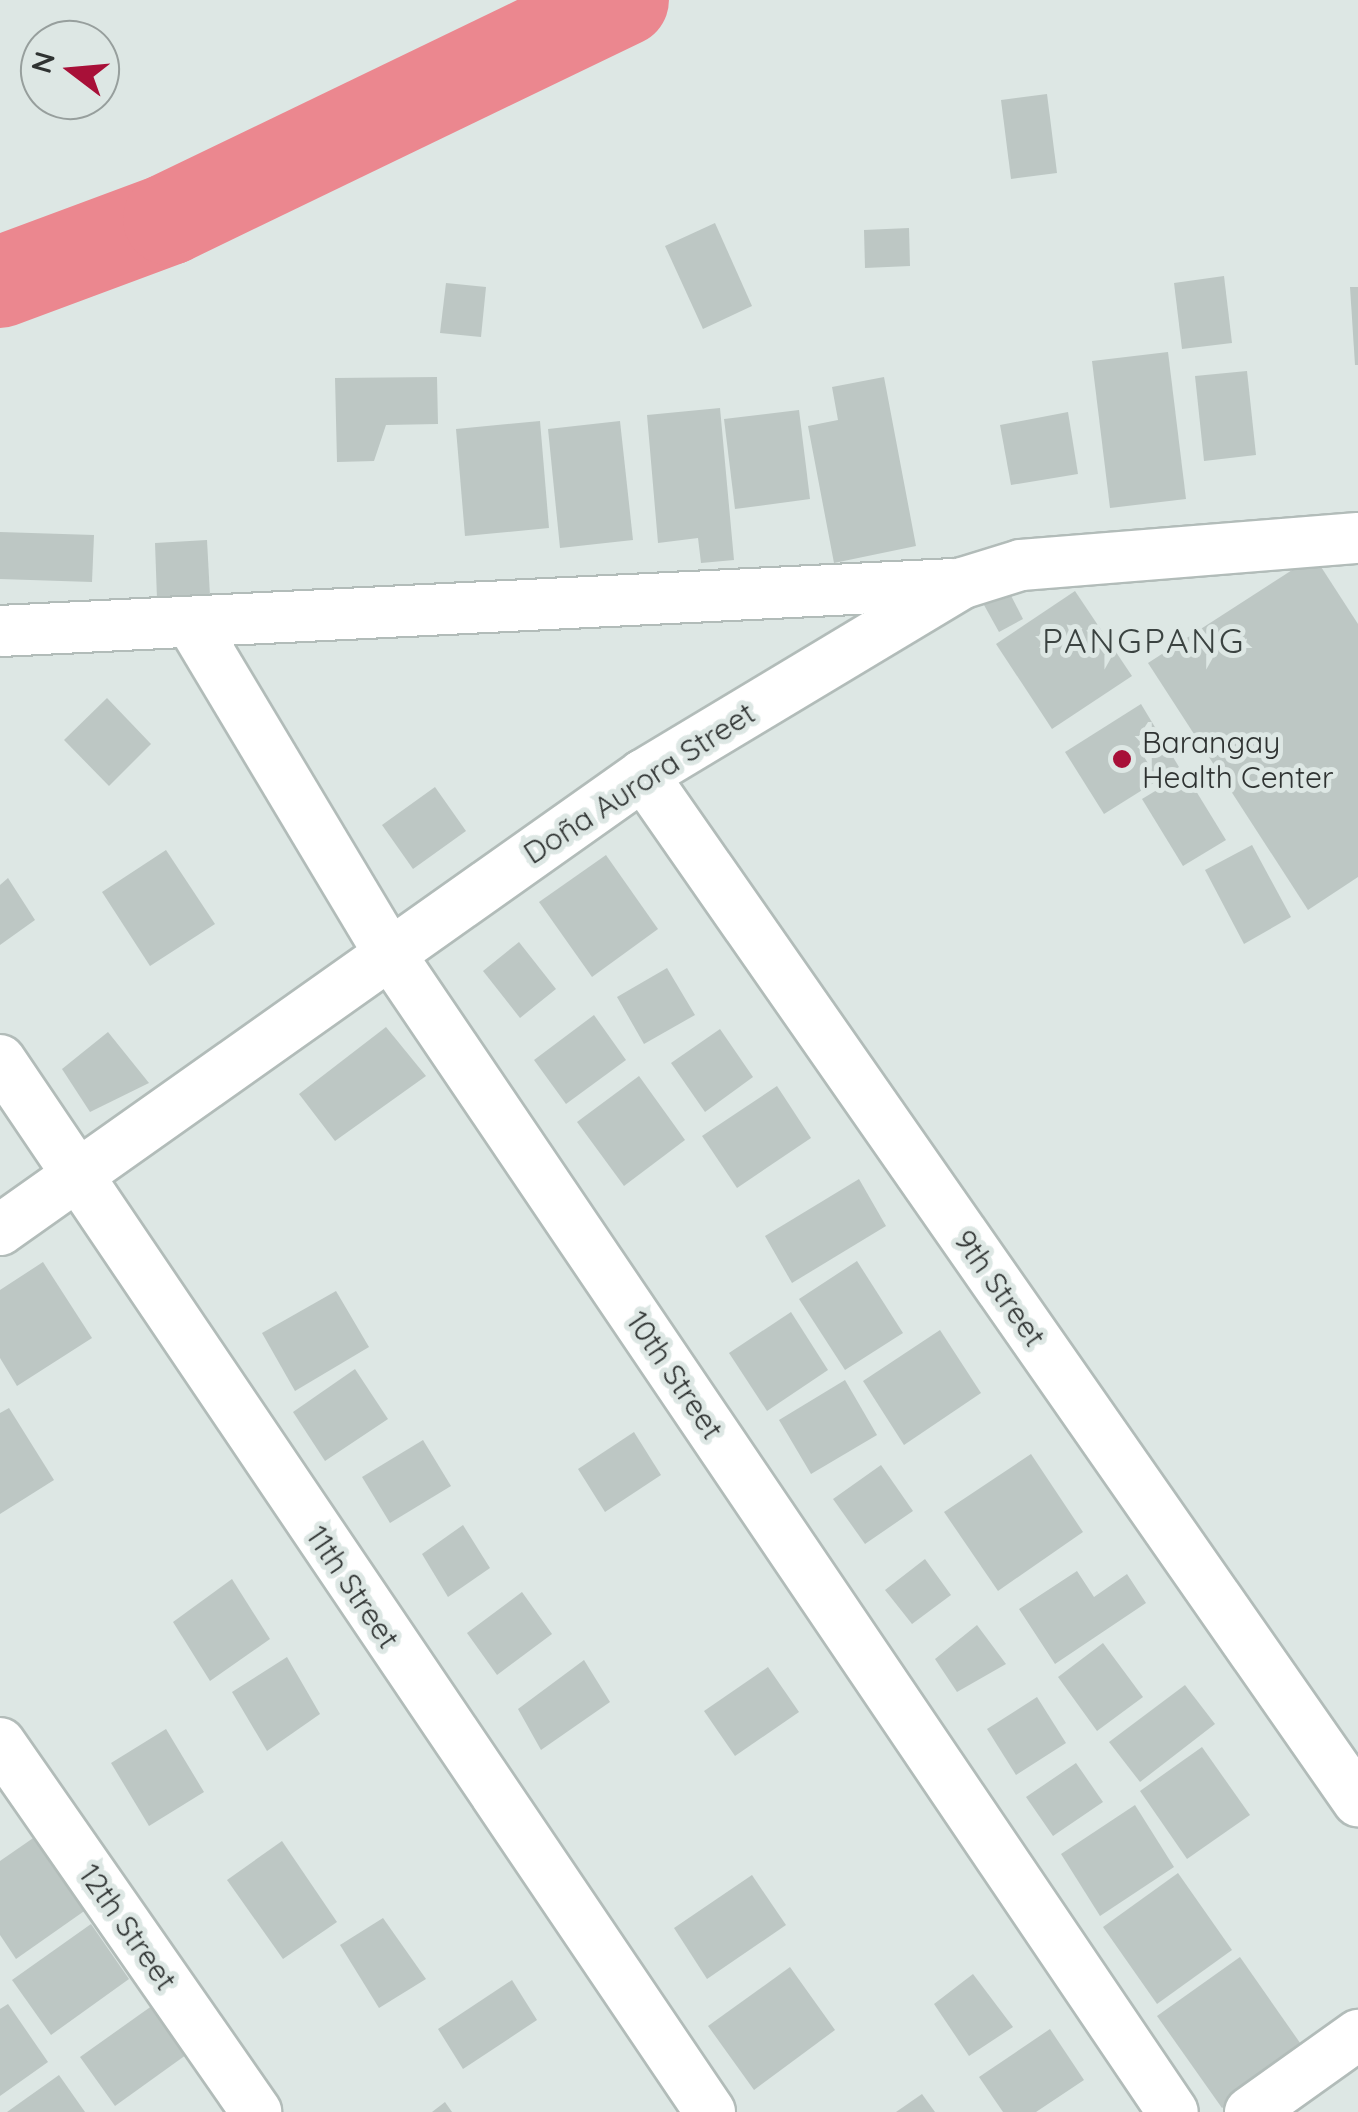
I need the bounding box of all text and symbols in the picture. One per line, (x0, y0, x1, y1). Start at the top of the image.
north arrow (20, 20, 120, 120)
text: N (23, 47, 62, 77)
district label: PANGPANG (1042, 619, 1246, 661)
street label: Doña Aurora Street (517, 695, 761, 871)
place label: Barangay Health Center (1142, 724, 1333, 794)
marker: Barangay Health Center (1111, 748, 1133, 770)
street label: 9th Street (947, 1223, 1053, 1353)
street label: 10th Street (619, 1304, 731, 1446)
street label: 11th Street (299, 1519, 407, 1655)
street label: 12th Street (72, 1857, 184, 1997)

